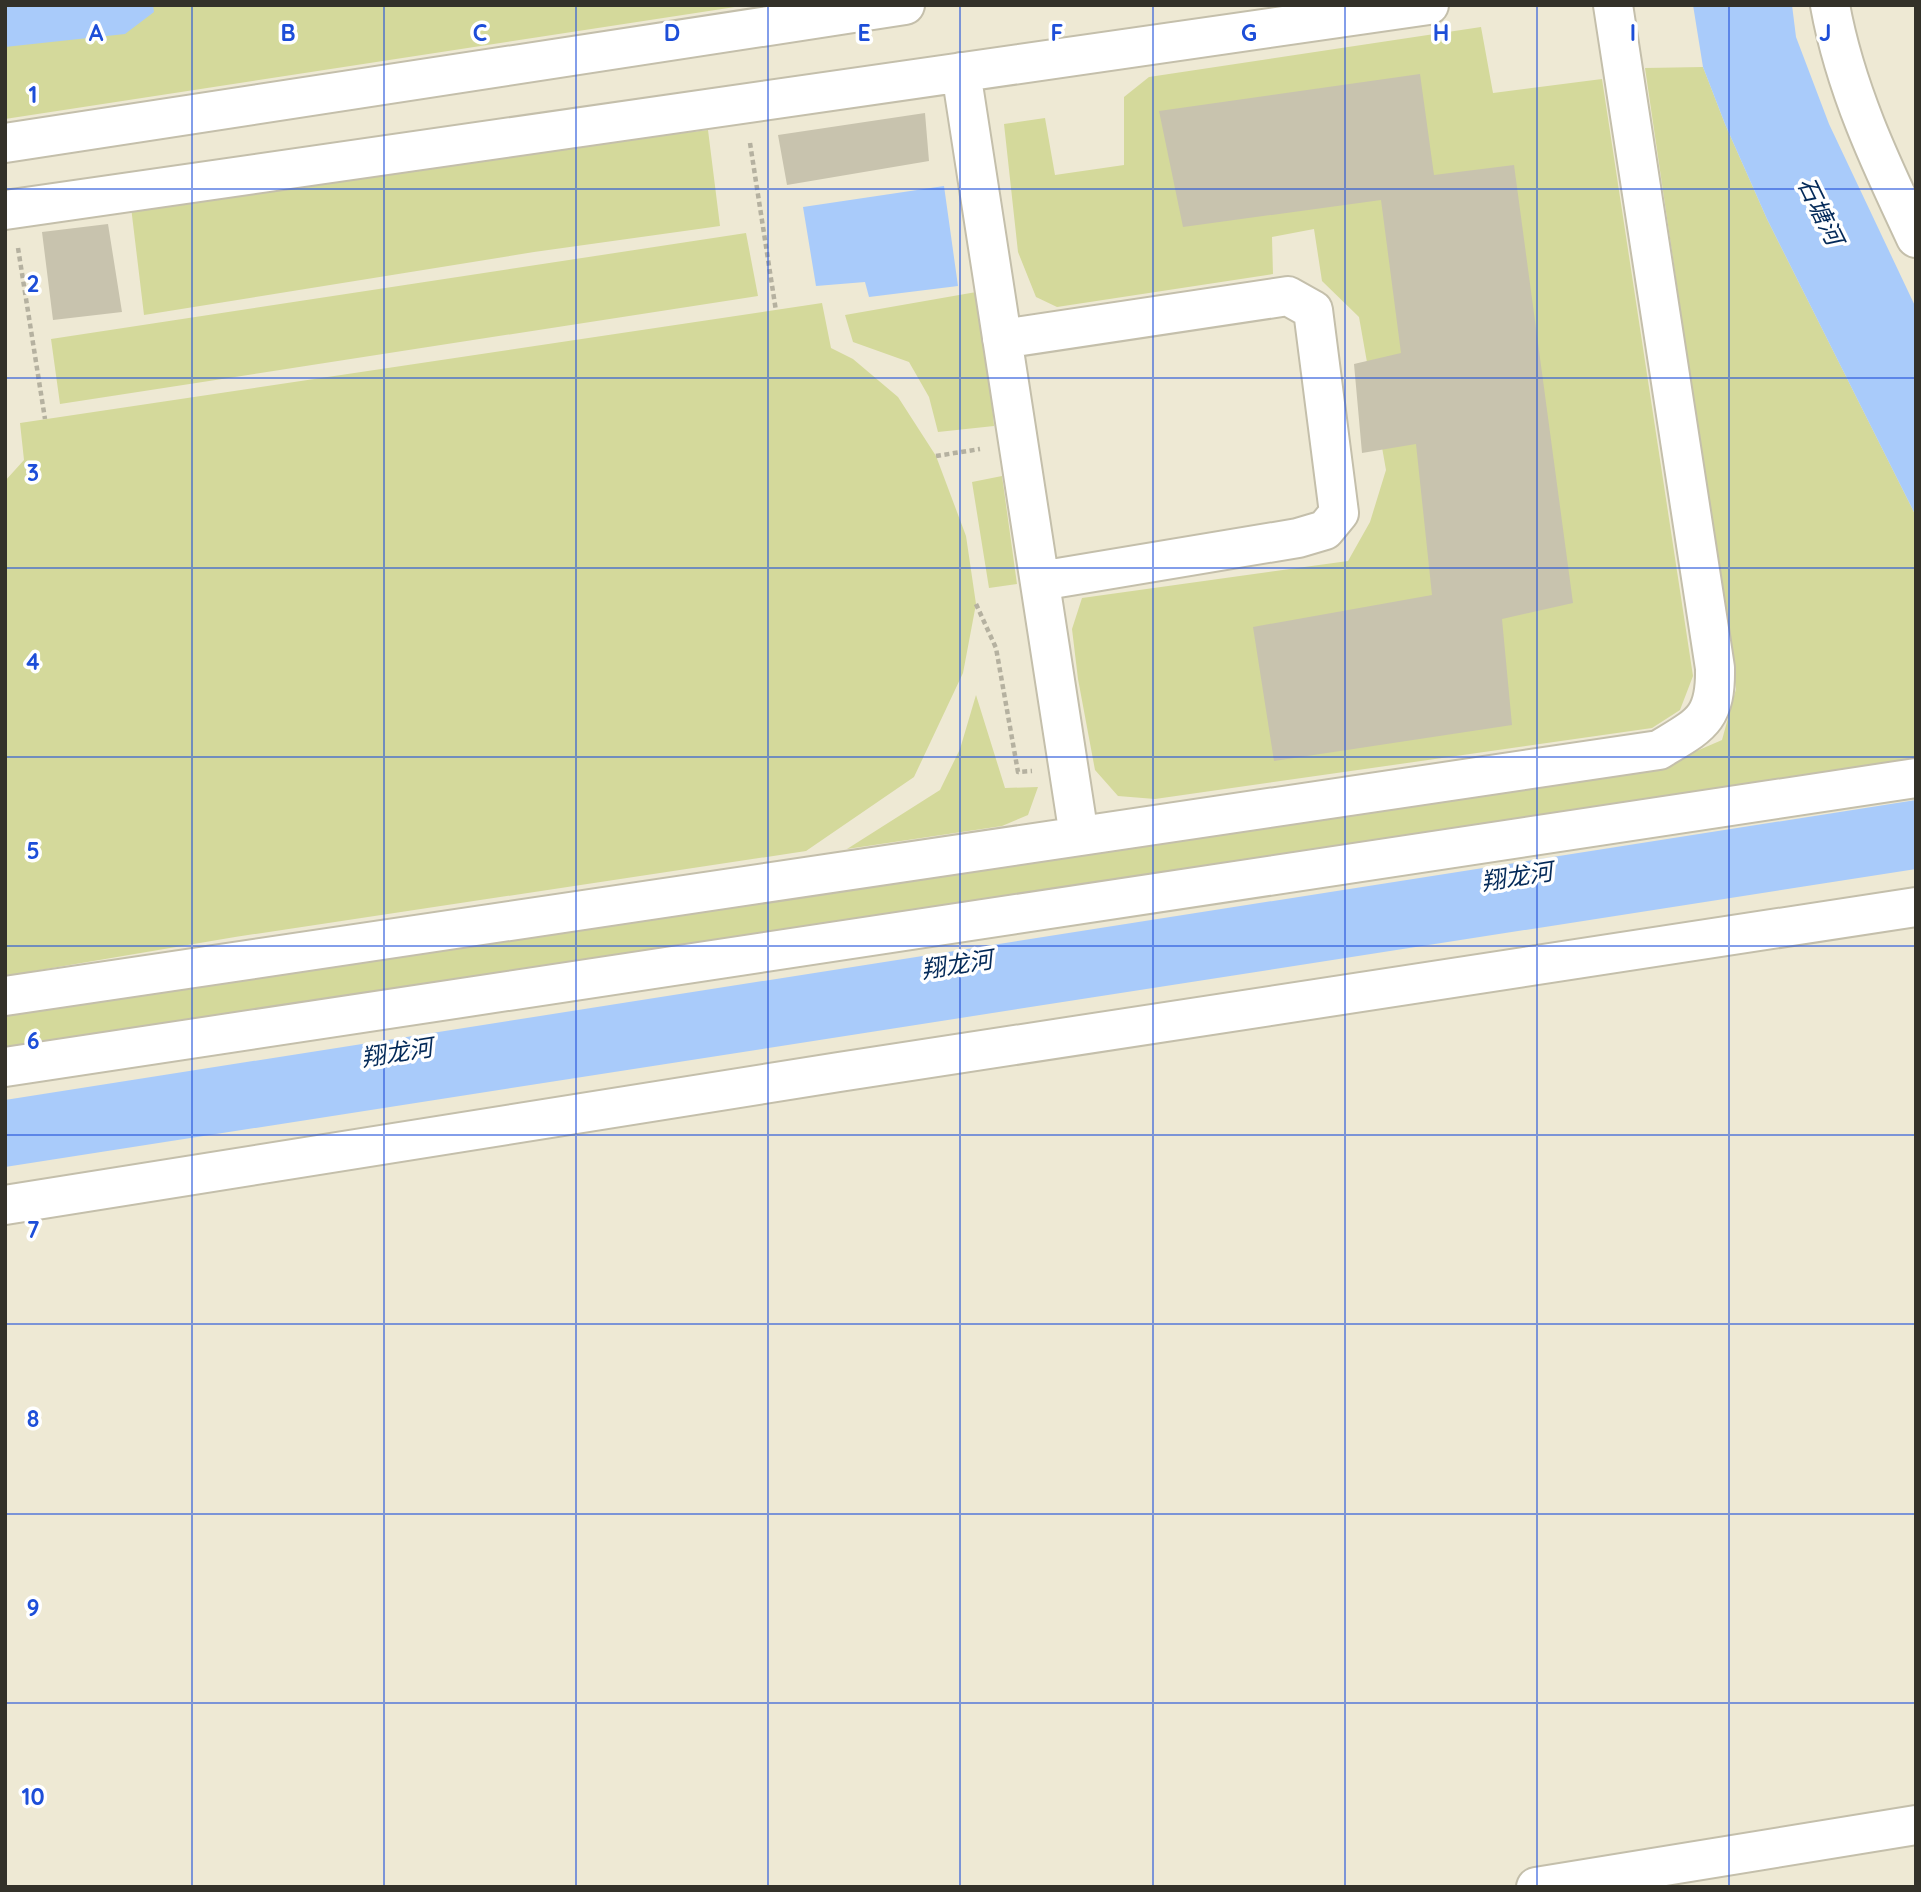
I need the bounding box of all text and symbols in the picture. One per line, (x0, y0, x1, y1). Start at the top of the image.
text: A (89, 18, 104, 47)
text: B (280, 18, 296, 47)
text: C (473, 18, 487, 47)
text: D (664, 18, 680, 47)
text: E (857, 18, 871, 47)
text: F (1051, 18, 1063, 47)
text: G (1241, 18, 1257, 47)
text: H (1433, 18, 1449, 47)
text: I (1630, 18, 1636, 47)
text: J (1819, 18, 1831, 47)
text: 1 (29, 80, 37, 109)
water label: 石塘河 (1792, 172, 1852, 253)
text: 2 (26, 269, 40, 298)
text: 3 (27, 458, 39, 487)
text: 4 (26, 647, 40, 676)
text: 5 (26, 836, 40, 865)
water label: 翔龙河 (1479, 855, 1559, 896)
water label: 翔龙河 (919, 943, 999, 984)
text: 6 (27, 1026, 39, 1055)
water label: 翔龙河 (359, 1031, 439, 1072)
text: 7 (27, 1215, 40, 1244)
text: 8 (27, 1404, 39, 1433)
text: 9 (26, 1593, 40, 1622)
text: 10 (21, 1782, 45, 1811)

